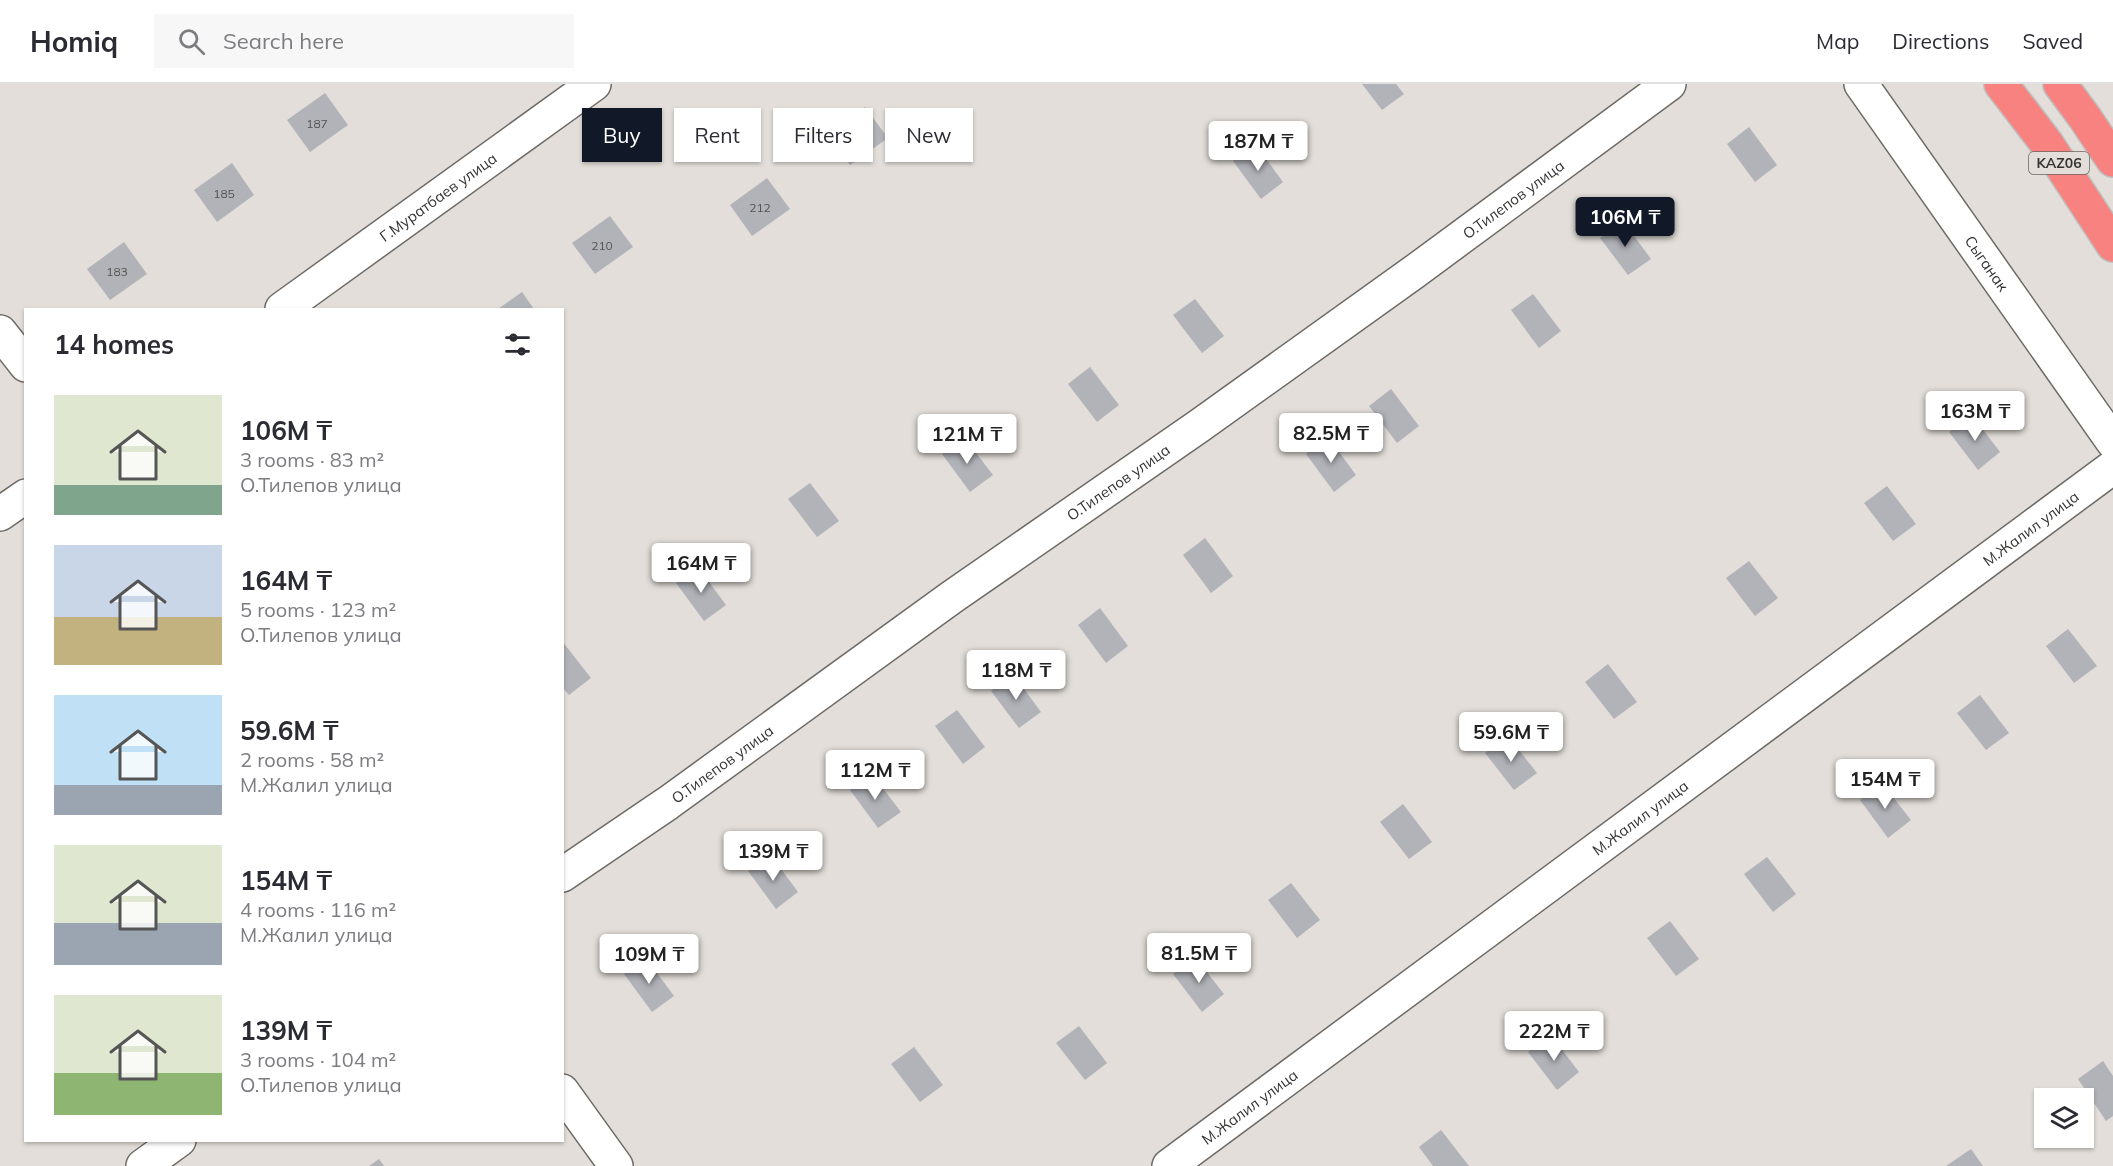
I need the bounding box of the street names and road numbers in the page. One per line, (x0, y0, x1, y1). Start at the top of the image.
street label: Г.Муратбаев улица (375, 148, 500, 245)
road number: KАZ06 (2029, 152, 2089, 174)
street label: О.Тилепов улица (1459, 155, 1568, 243)
street label: Сыганак (1961, 232, 2014, 295)
street label: О.Тилепов улица (1063, 440, 1173, 524)
street label: М.Жалил улица (1979, 486, 2082, 570)
street label: О.Тилепов улица (667, 720, 777, 807)
street label: М.Жалил улица (1588, 776, 1692, 859)
street label: М.Жалил улица (1198, 1065, 1301, 1148)

